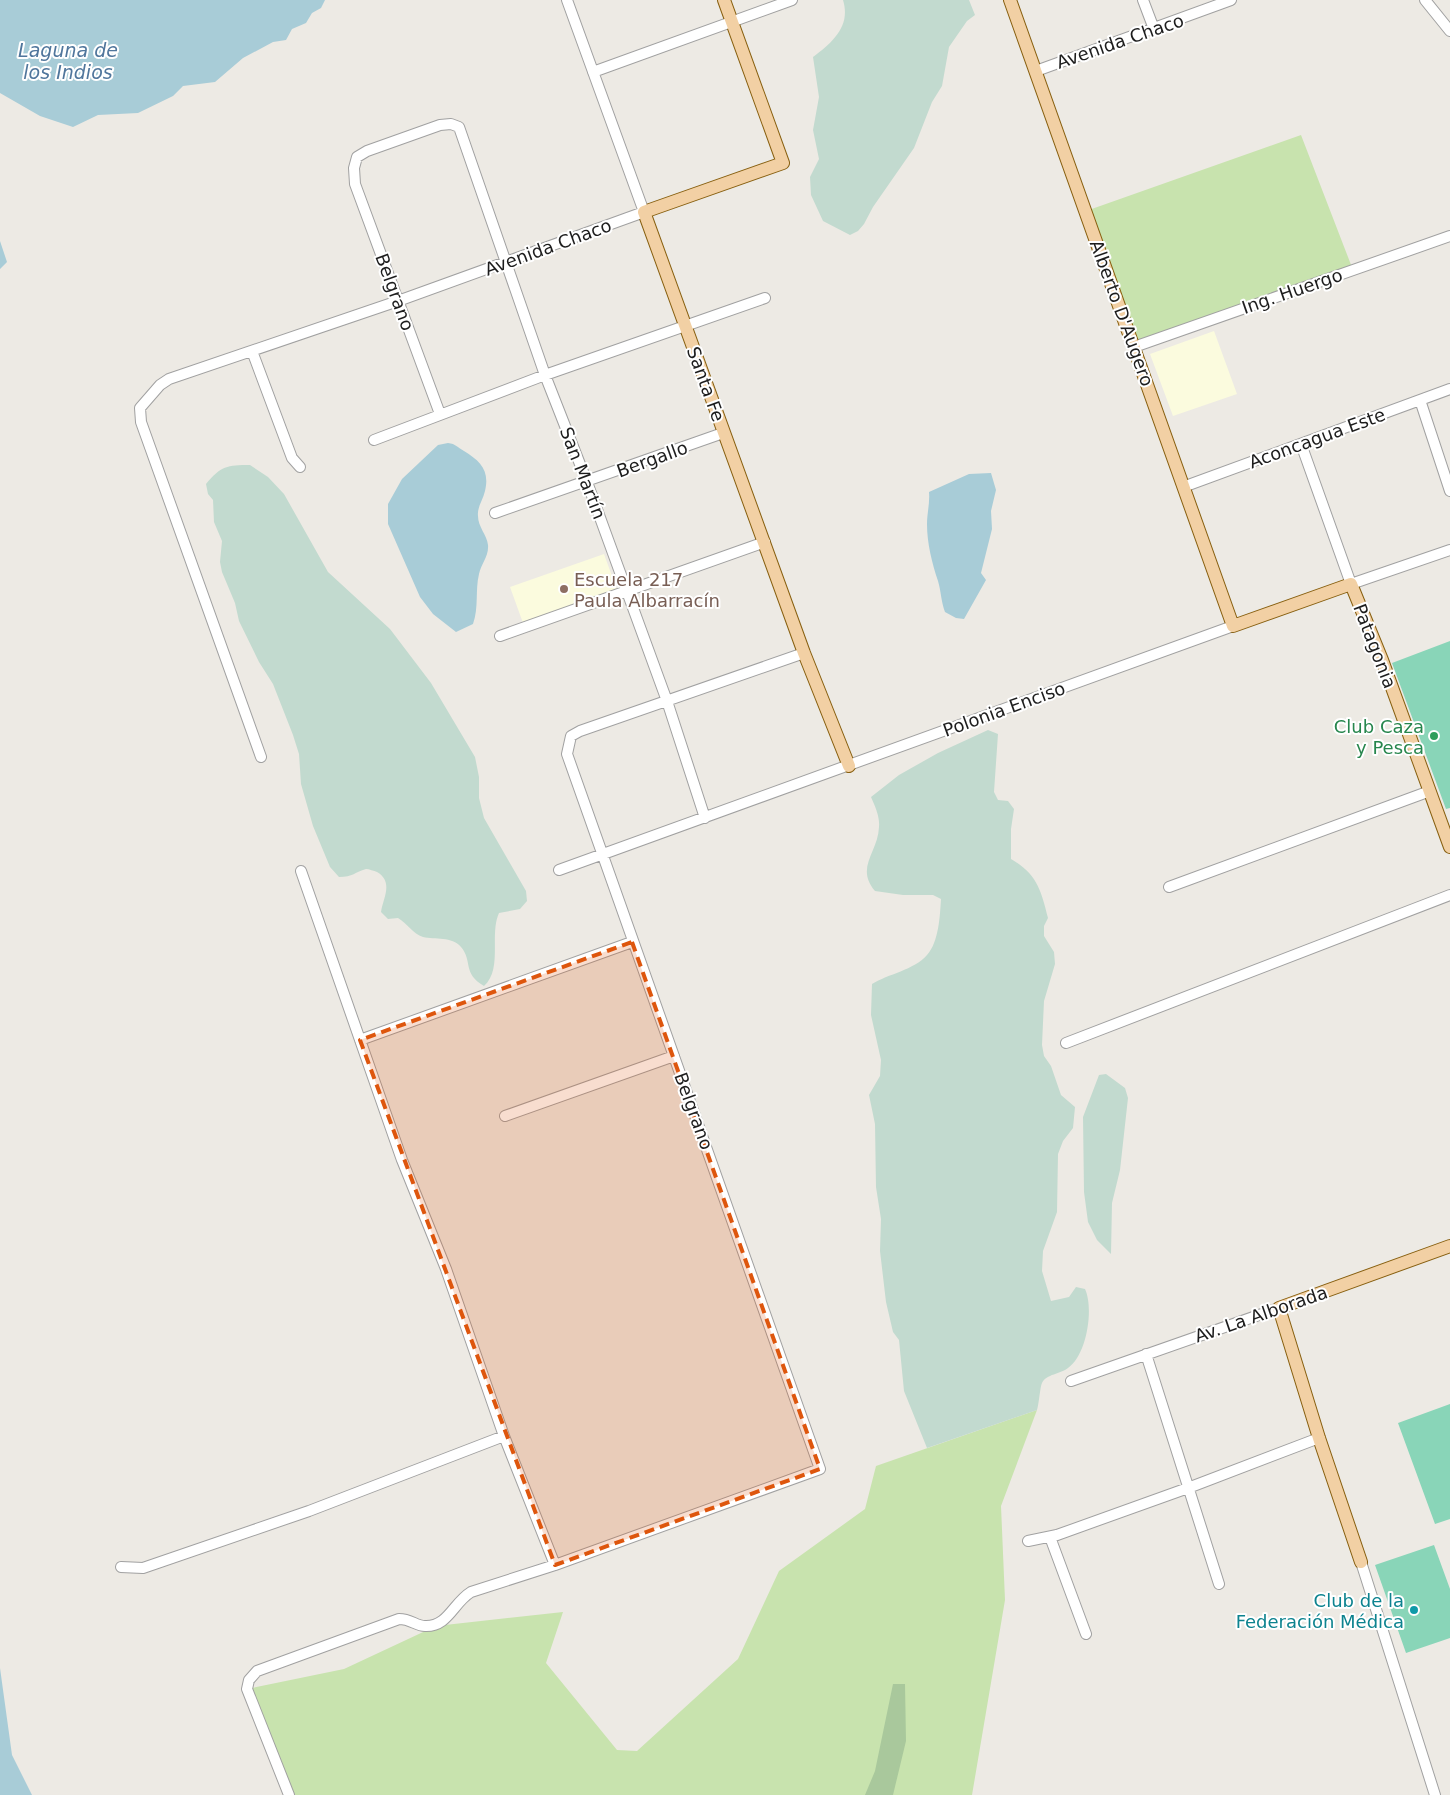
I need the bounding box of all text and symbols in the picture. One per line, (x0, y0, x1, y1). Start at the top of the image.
street label: Avenida Chaco (1053, 9, 1187, 73)
water label: Laguna de los Indios (18, 39, 118, 83)
street label: Avenida Chaco (482, 214, 614, 280)
street label: Alberto D'Augero (1086, 237, 1158, 389)
street label: Belgrano (371, 250, 419, 334)
street label: Ing. Huergo (1239, 264, 1345, 318)
street label: Santa Fe (683, 344, 729, 424)
street label: Aconcagua Este (1246, 404, 1388, 472)
street label: San Martín (556, 424, 610, 522)
street label: Bergallo (614, 436, 690, 482)
place label: Escuela 217 Paula Albarracín (574, 569, 720, 611)
marker: Escuela 217 Paula Albarracín (558, 583, 570, 595)
street label: Patagonia (1349, 601, 1401, 691)
street label: Polonia Enciso (940, 677, 1068, 741)
place label: Club Caza y Pesca (1334, 716, 1424, 758)
marker: Club Caza y Pesca (1428, 730, 1440, 742)
street label: Belgrano (670, 1069, 718, 1153)
street label: Av. La Alborada (1192, 1281, 1330, 1347)
place label: Club de la Federación Médica (1236, 1590, 1404, 1632)
marker: Club de la Federación Médica (1408, 1604, 1420, 1616)

